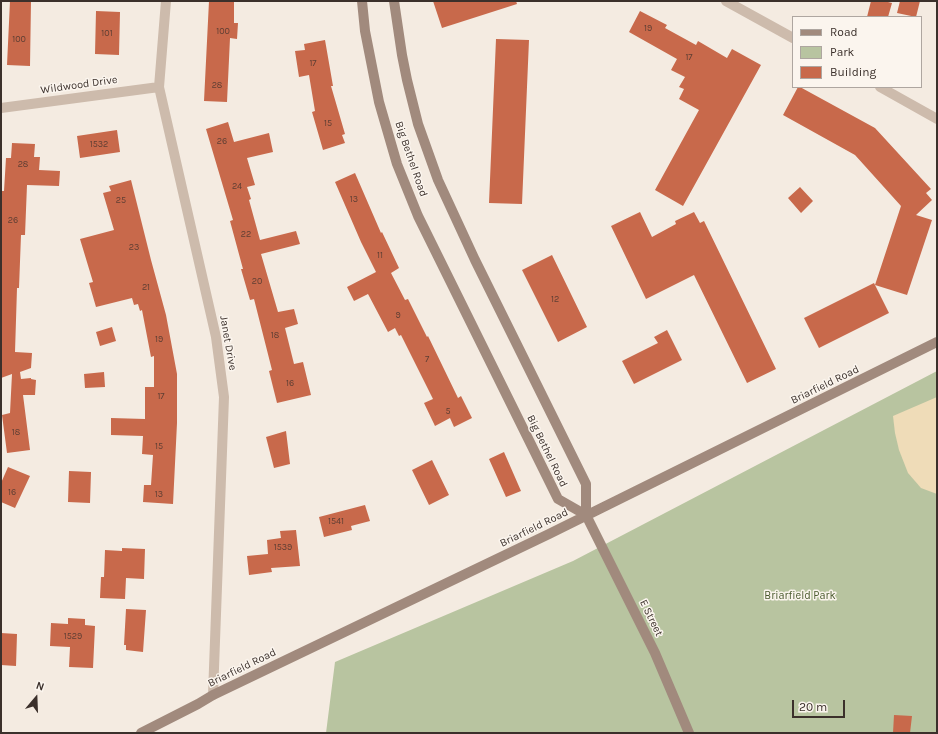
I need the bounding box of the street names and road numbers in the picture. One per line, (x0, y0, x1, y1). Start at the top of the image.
street label: Wildwood Drive (40, 73, 118, 97)
street label: Big Bethel Road (392, 120, 430, 198)
street label: Janet Drive (217, 315, 239, 371)
street label: Briarfield Road (789, 363, 861, 407)
street label: Big Bethel Road (524, 413, 570, 489)
street label: Briarfield Road (498, 506, 570, 550)
street label: E Street (637, 598, 665, 638)
street label: Briarfield Road (206, 646, 278, 690)

